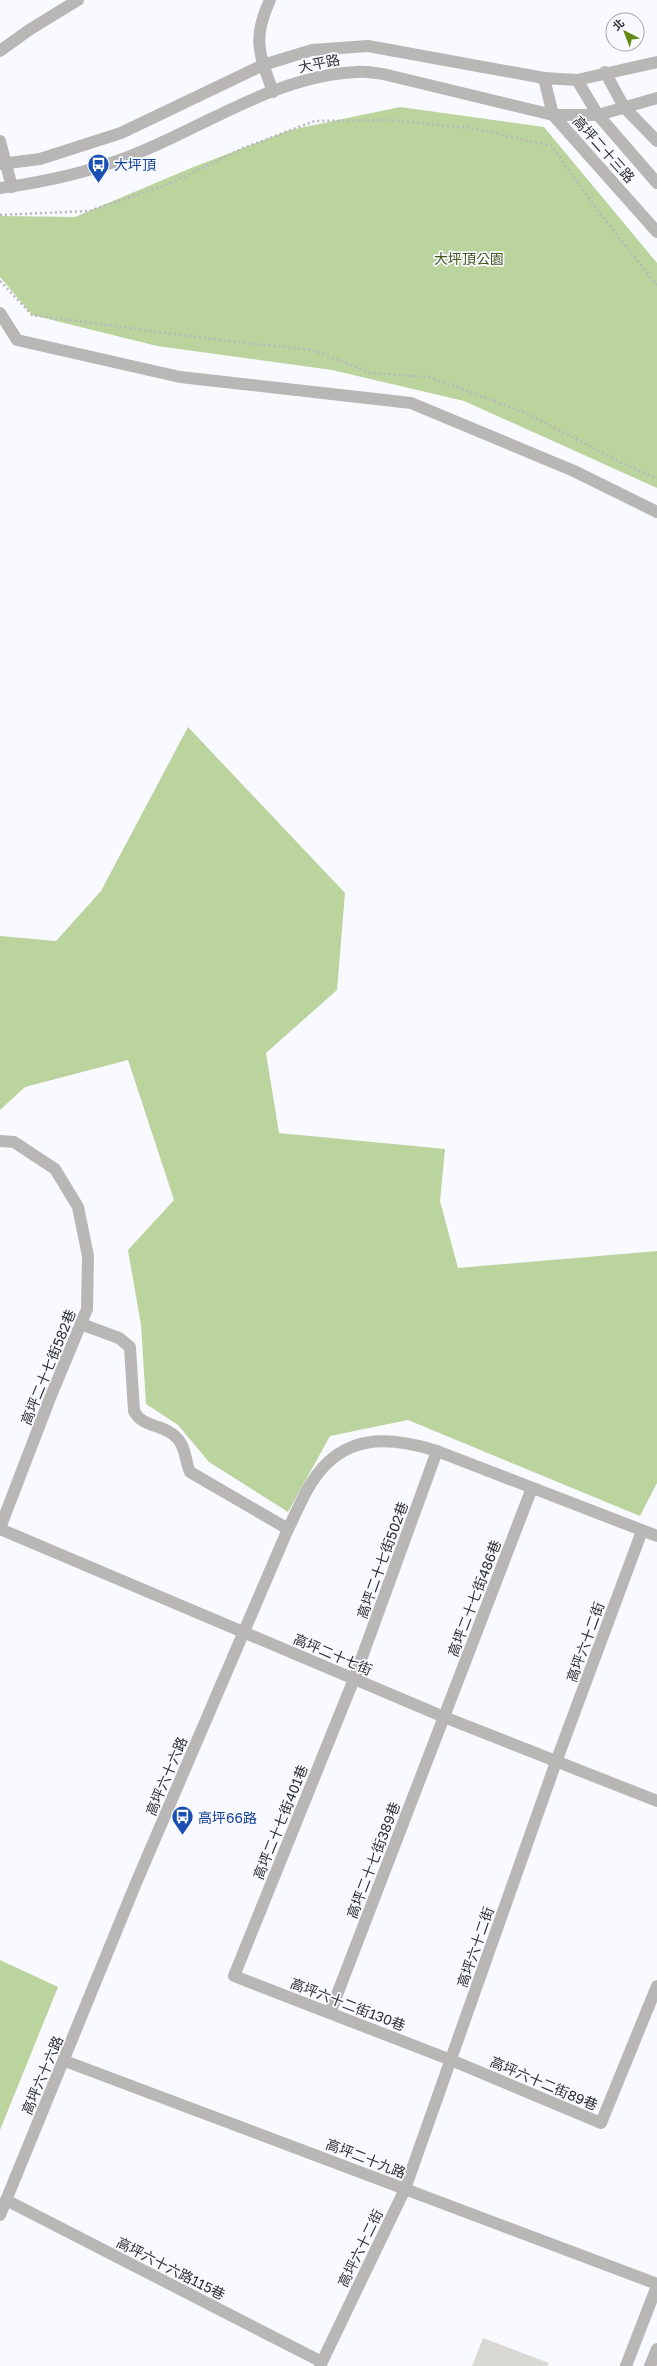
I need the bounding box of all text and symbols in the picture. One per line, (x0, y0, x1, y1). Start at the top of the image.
north arrow (605, 12, 645, 52)
text: 北 (610, 16, 626, 33)
street label: 大平路 (297, 50, 341, 76)
street label: 高坪二十三路 (570, 112, 638, 186)
bus stop icon: 大坪頂 (85, 151, 111, 184)
place label: 大坪頂 (114, 156, 156, 173)
park label: 大坪頂公園 (434, 250, 504, 267)
street label: 高坪二十七街582巷 (17, 1307, 79, 1427)
street label: 高坪二十七街502巷 (353, 1499, 411, 1621)
street label: 高坪二十七街486巷 (444, 1537, 504, 1659)
street label: 高坪六十二街 (563, 1600, 607, 1684)
street label: 高坪二十七街 (291, 1630, 375, 1678)
street label: 高坪六十六路 (142, 1734, 190, 1818)
street label: 高坪二十七街401巷 (249, 1762, 311, 1882)
street label: 高坪二十七街389巷 (343, 1799, 403, 1921)
bus stop icon: 高坪66路 (170, 1804, 196, 1837)
place label: 高坪66路 (198, 1809, 257, 1826)
street label: 高坪六十二街 (453, 1905, 497, 1989)
street label: 高坪六十二街130巷 (288, 1974, 408, 2034)
street label: 高坪六十六路 (18, 2033, 66, 2117)
street label: 高坪六十二街89巷 (488, 2053, 600, 2113)
street label: 高坪二十九路 (324, 2135, 408, 2181)
street label: 高坪六十二街 (334, 2207, 386, 2289)
street label: 高坪六十六路115巷 (114, 2233, 228, 2303)

